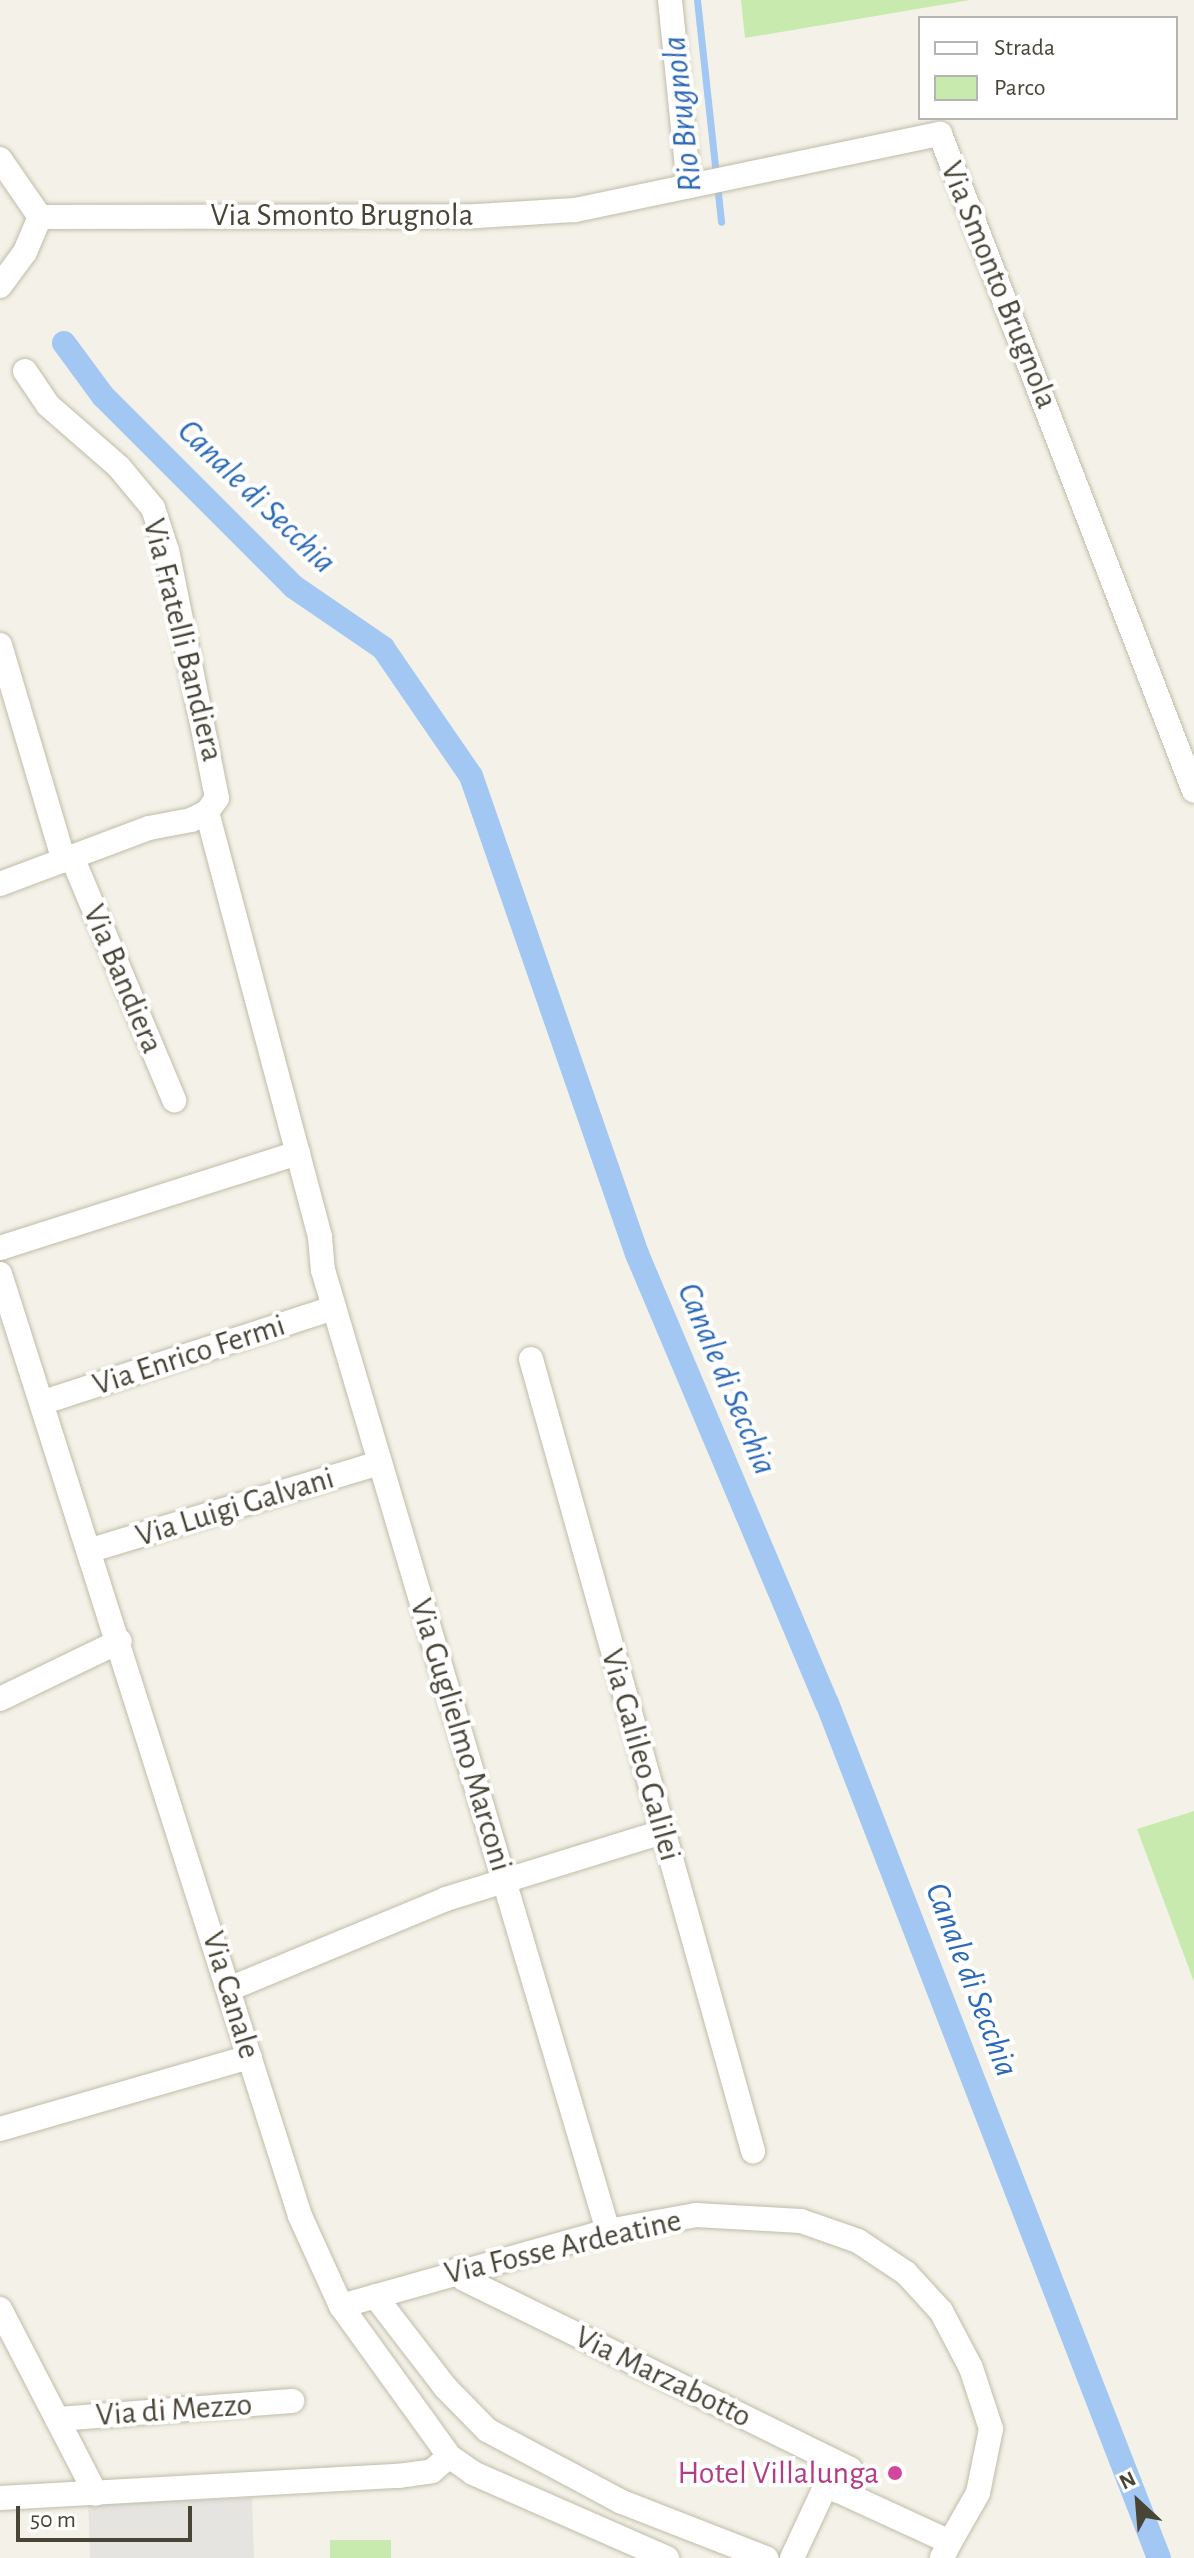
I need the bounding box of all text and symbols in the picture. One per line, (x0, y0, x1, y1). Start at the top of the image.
legend (918, 16, 1178, 120)
water label: Rio Brugnola (655, 34, 711, 194)
text: Strada (994, 36, 1055, 60)
text: Parco (994, 76, 1045, 100)
street label: Via Smonto Brugnola (932, 156, 1066, 414)
street label: Via Smonto Brugnola (211, 196, 473, 234)
water label: Canale di Secchia (168, 411, 344, 583)
street label: Via Fratelli Bandiera (134, 515, 232, 765)
street label: Via Bandiera (74, 899, 172, 1059)
water label: Canale di Secchia (667, 1277, 785, 1481)
street label: Via Enrico Fermi (88, 1306, 290, 1404)
street label: Via Luigi Galvani (131, 1459, 339, 1555)
street label: Via Guglielmo Marconi (401, 1594, 521, 1876)
street label: Via Galileo Galilei (592, 1645, 690, 1865)
water label: Canale di Secchia (915, 1877, 1027, 2083)
street label: Via Canale (194, 1927, 268, 2063)
street label: Via Fosse Ardeatine (441, 2201, 685, 2293)
street label: Via Marzabotto (569, 2318, 757, 2436)
street label: Via di Mezzo (95, 2385, 253, 2435)
place label: Hotel Villalunga (678, 2454, 879, 2492)
north arrow (1098, 2462, 1178, 2542)
marker: Hotel Villalunga (886, 2464, 904, 2482)
text: N (1116, 2467, 1139, 2494)
scale bar (20, 2490, 196, 2540)
text: 50 m (30, 2508, 76, 2532)

